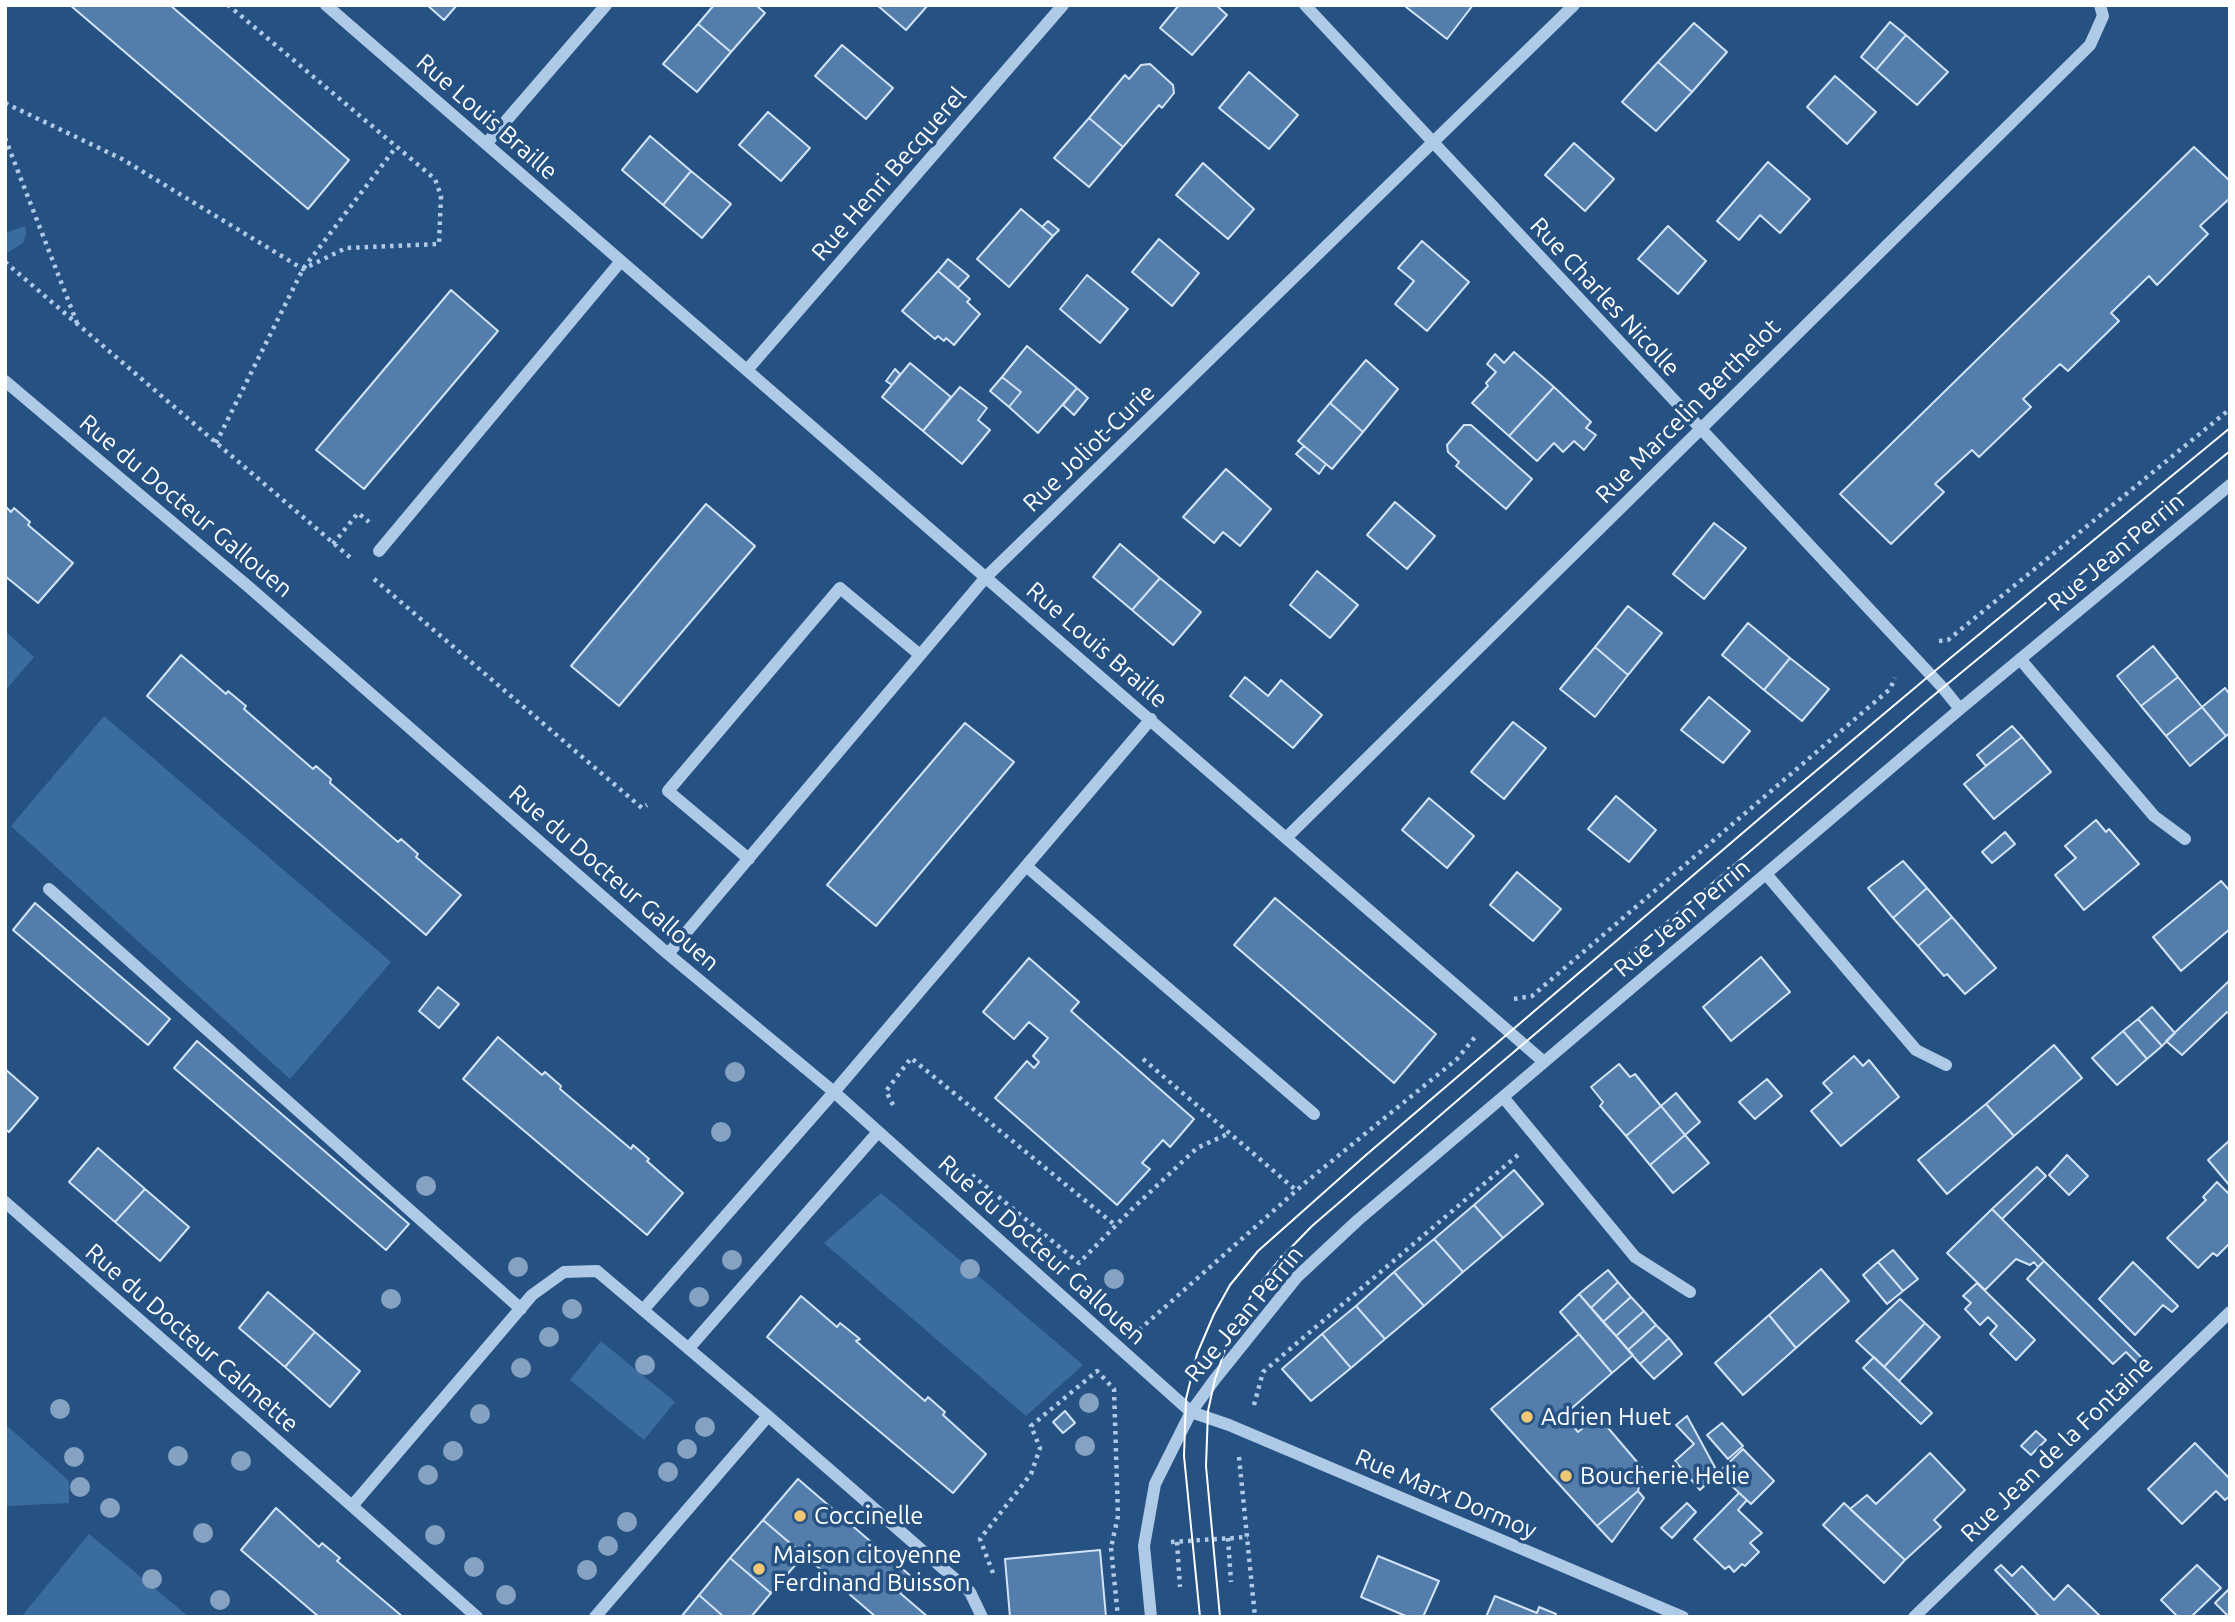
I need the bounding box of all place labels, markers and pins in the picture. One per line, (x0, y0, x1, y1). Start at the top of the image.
place label: Adrien Huet (1541, 1403, 1671, 1431)
marker: Adrien Huet (1519, 1409, 1535, 1425)
place label: Boucherie Helie (1580, 1462, 1750, 1490)
marker: Boucherie Helie (1558, 1468, 1574, 1484)
place label: Coccinelle (814, 1502, 924, 1530)
marker: Coccinelle (792, 1508, 808, 1524)
place label: Maison citoyenne Ferdinand Buisson (773, 1541, 970, 1597)
marker: Maison citoyenne Ferdinand Buisson (751, 1561, 767, 1577)

